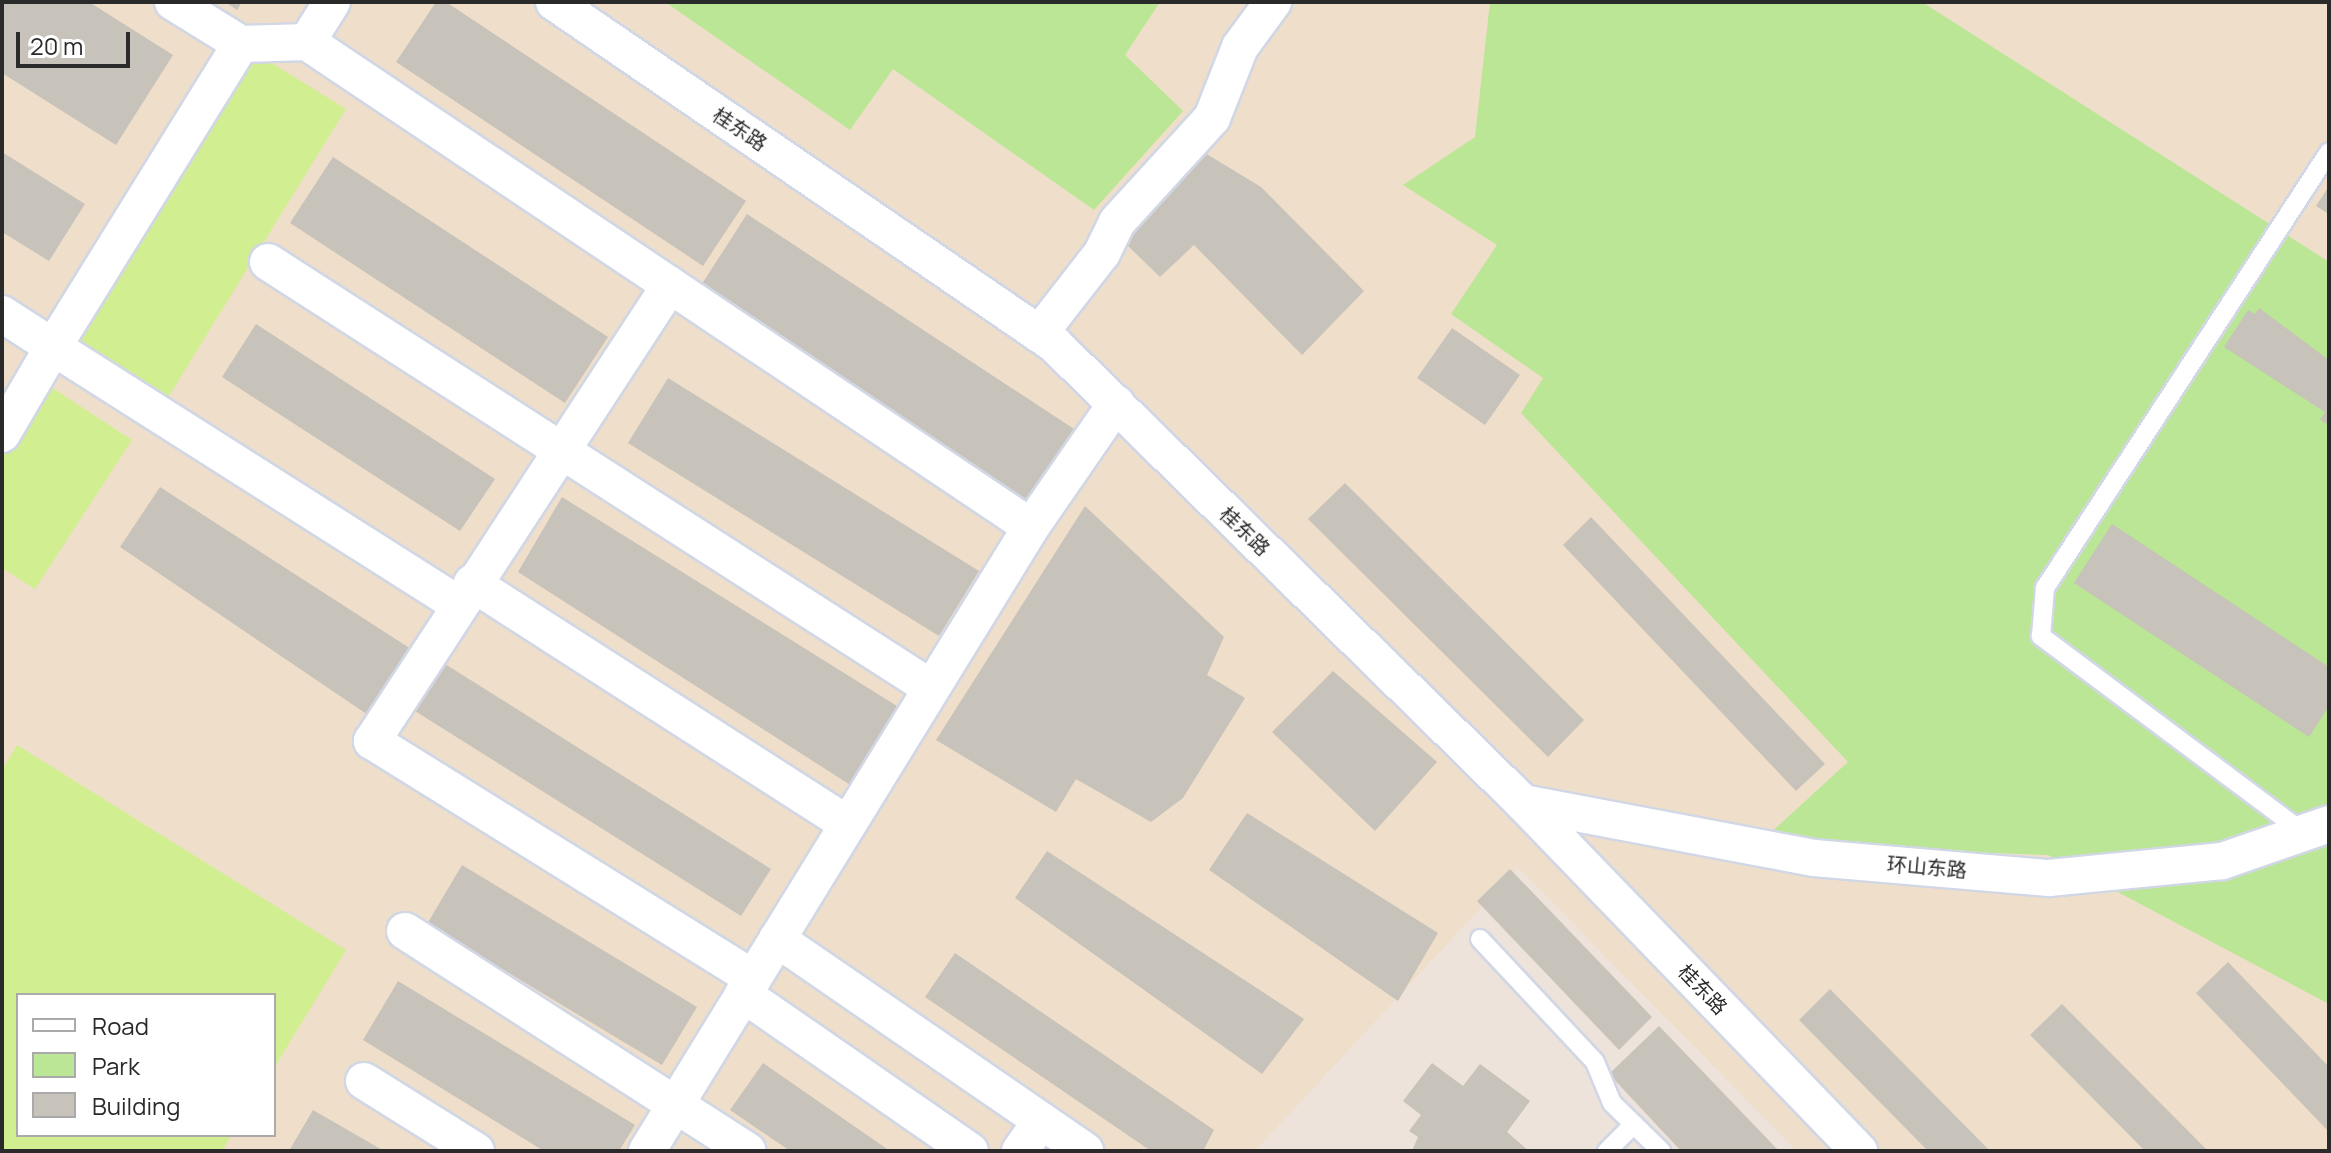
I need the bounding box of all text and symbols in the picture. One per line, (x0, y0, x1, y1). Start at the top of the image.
scale bar (20, 16, 134, 66)
text: 20 m (30, 29, 83, 62)
street label: 桂东路 (708, 102, 772, 156)
street label: 桂东路 (1215, 502, 1275, 560)
street label: 环山东路 (1886, 852, 1968, 882)
street label: 桂东路 (1674, 959, 1732, 1019)
legend (16, 993, 276, 1137)
text: Road (92, 1009, 149, 1042)
text: Park (92, 1049, 140, 1082)
text: Building (92, 1089, 180, 1122)

